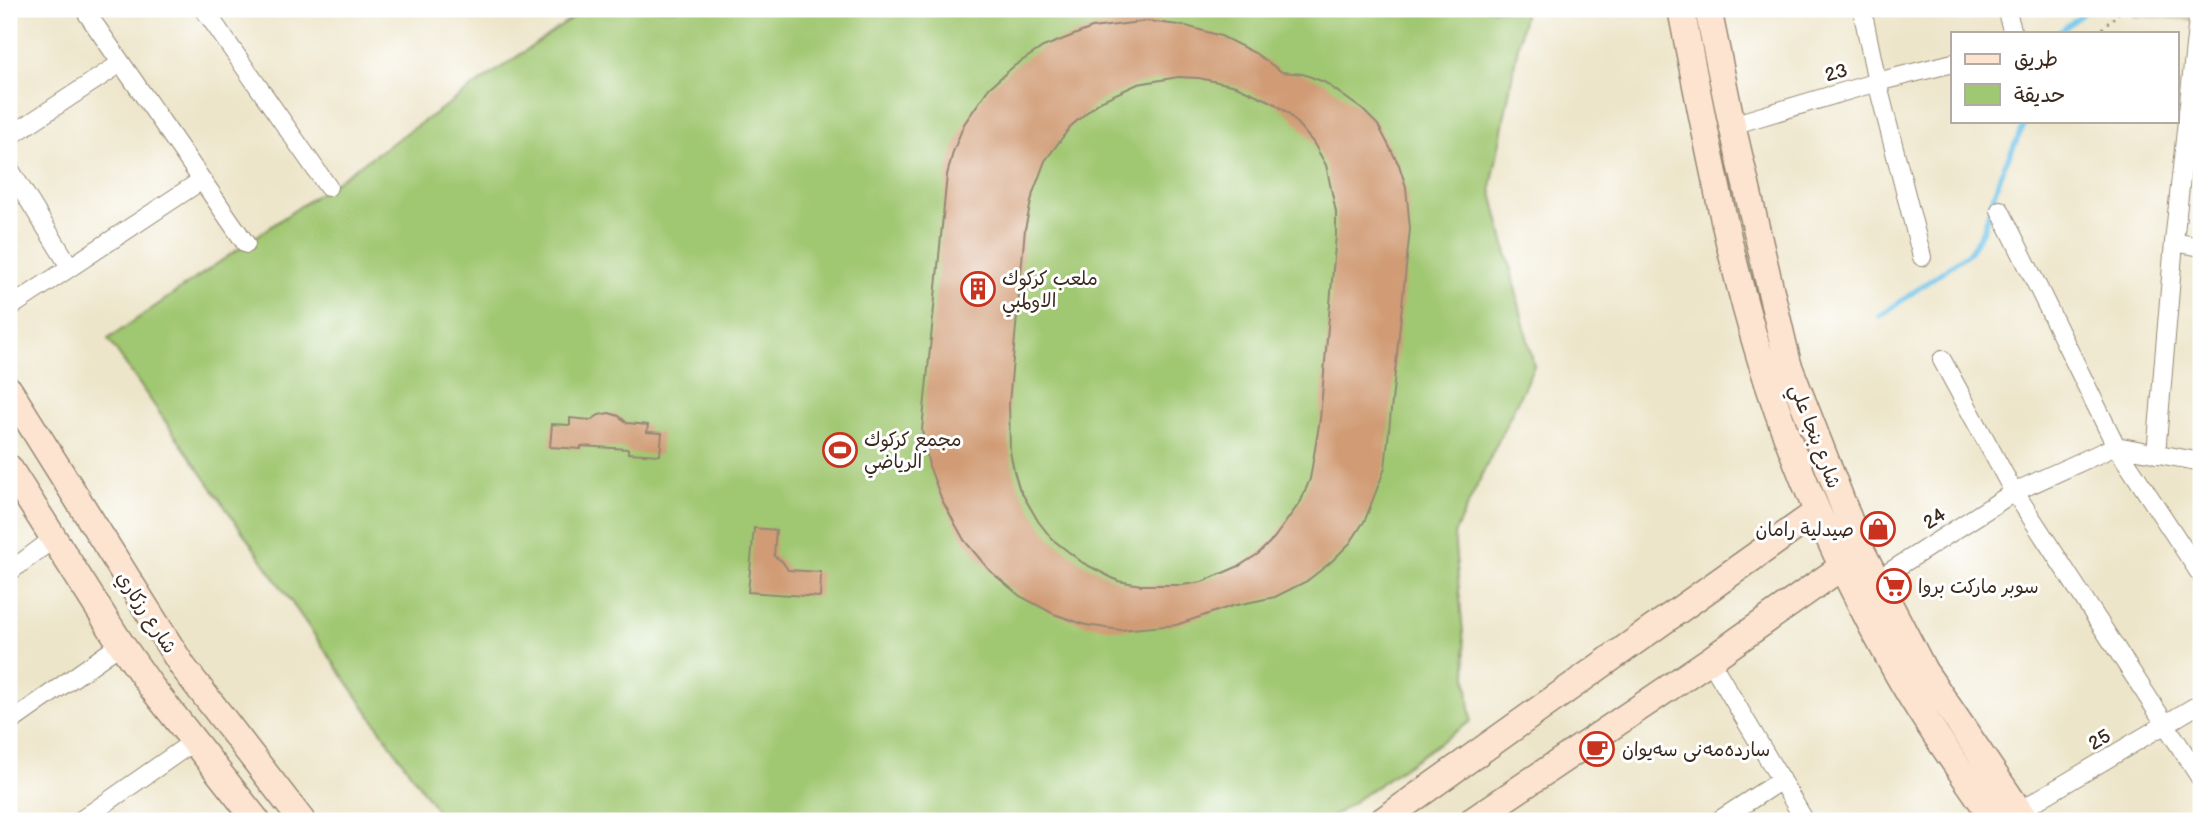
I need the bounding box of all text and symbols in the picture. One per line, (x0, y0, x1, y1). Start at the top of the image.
legend (1951, 32, 2178, 122)
text: طريق (2014, 47, 2058, 72)
street label: 23 (1822, 59, 1850, 88)
text: حديقة (2014, 83, 2065, 108)
place label: ملعب كركوك الاولمبي (1002, 268, 1098, 317)
building icon: ملعب كركوك الاولمبي (959, 270, 997, 308)
street label: شارع بنجا علي (1780, 381, 1845, 493)
place label: مجمع كركوك الرياضي (864, 429, 962, 478)
sports icon: مجمع كركوك الرياضي (821, 431, 859, 469)
street label: 24 (1919, 503, 1951, 535)
shop icon: صيدلية رامان (1859, 510, 1897, 548)
place label: صيدلية رامان (1755, 519, 1854, 542)
street label: شارع رزكاري (109, 567, 181, 659)
supermarket icon: سوبر ماركت بروا (1875, 567, 1913, 605)
place label: سوبر ماركت بروا (1918, 576, 2039, 599)
street label: 25 (2084, 725, 2115, 756)
cafe icon: ساردەمەنی سەیوان (1578, 730, 1616, 768)
place label: ساردەمەنی سەیوان (1622, 739, 1770, 762)

